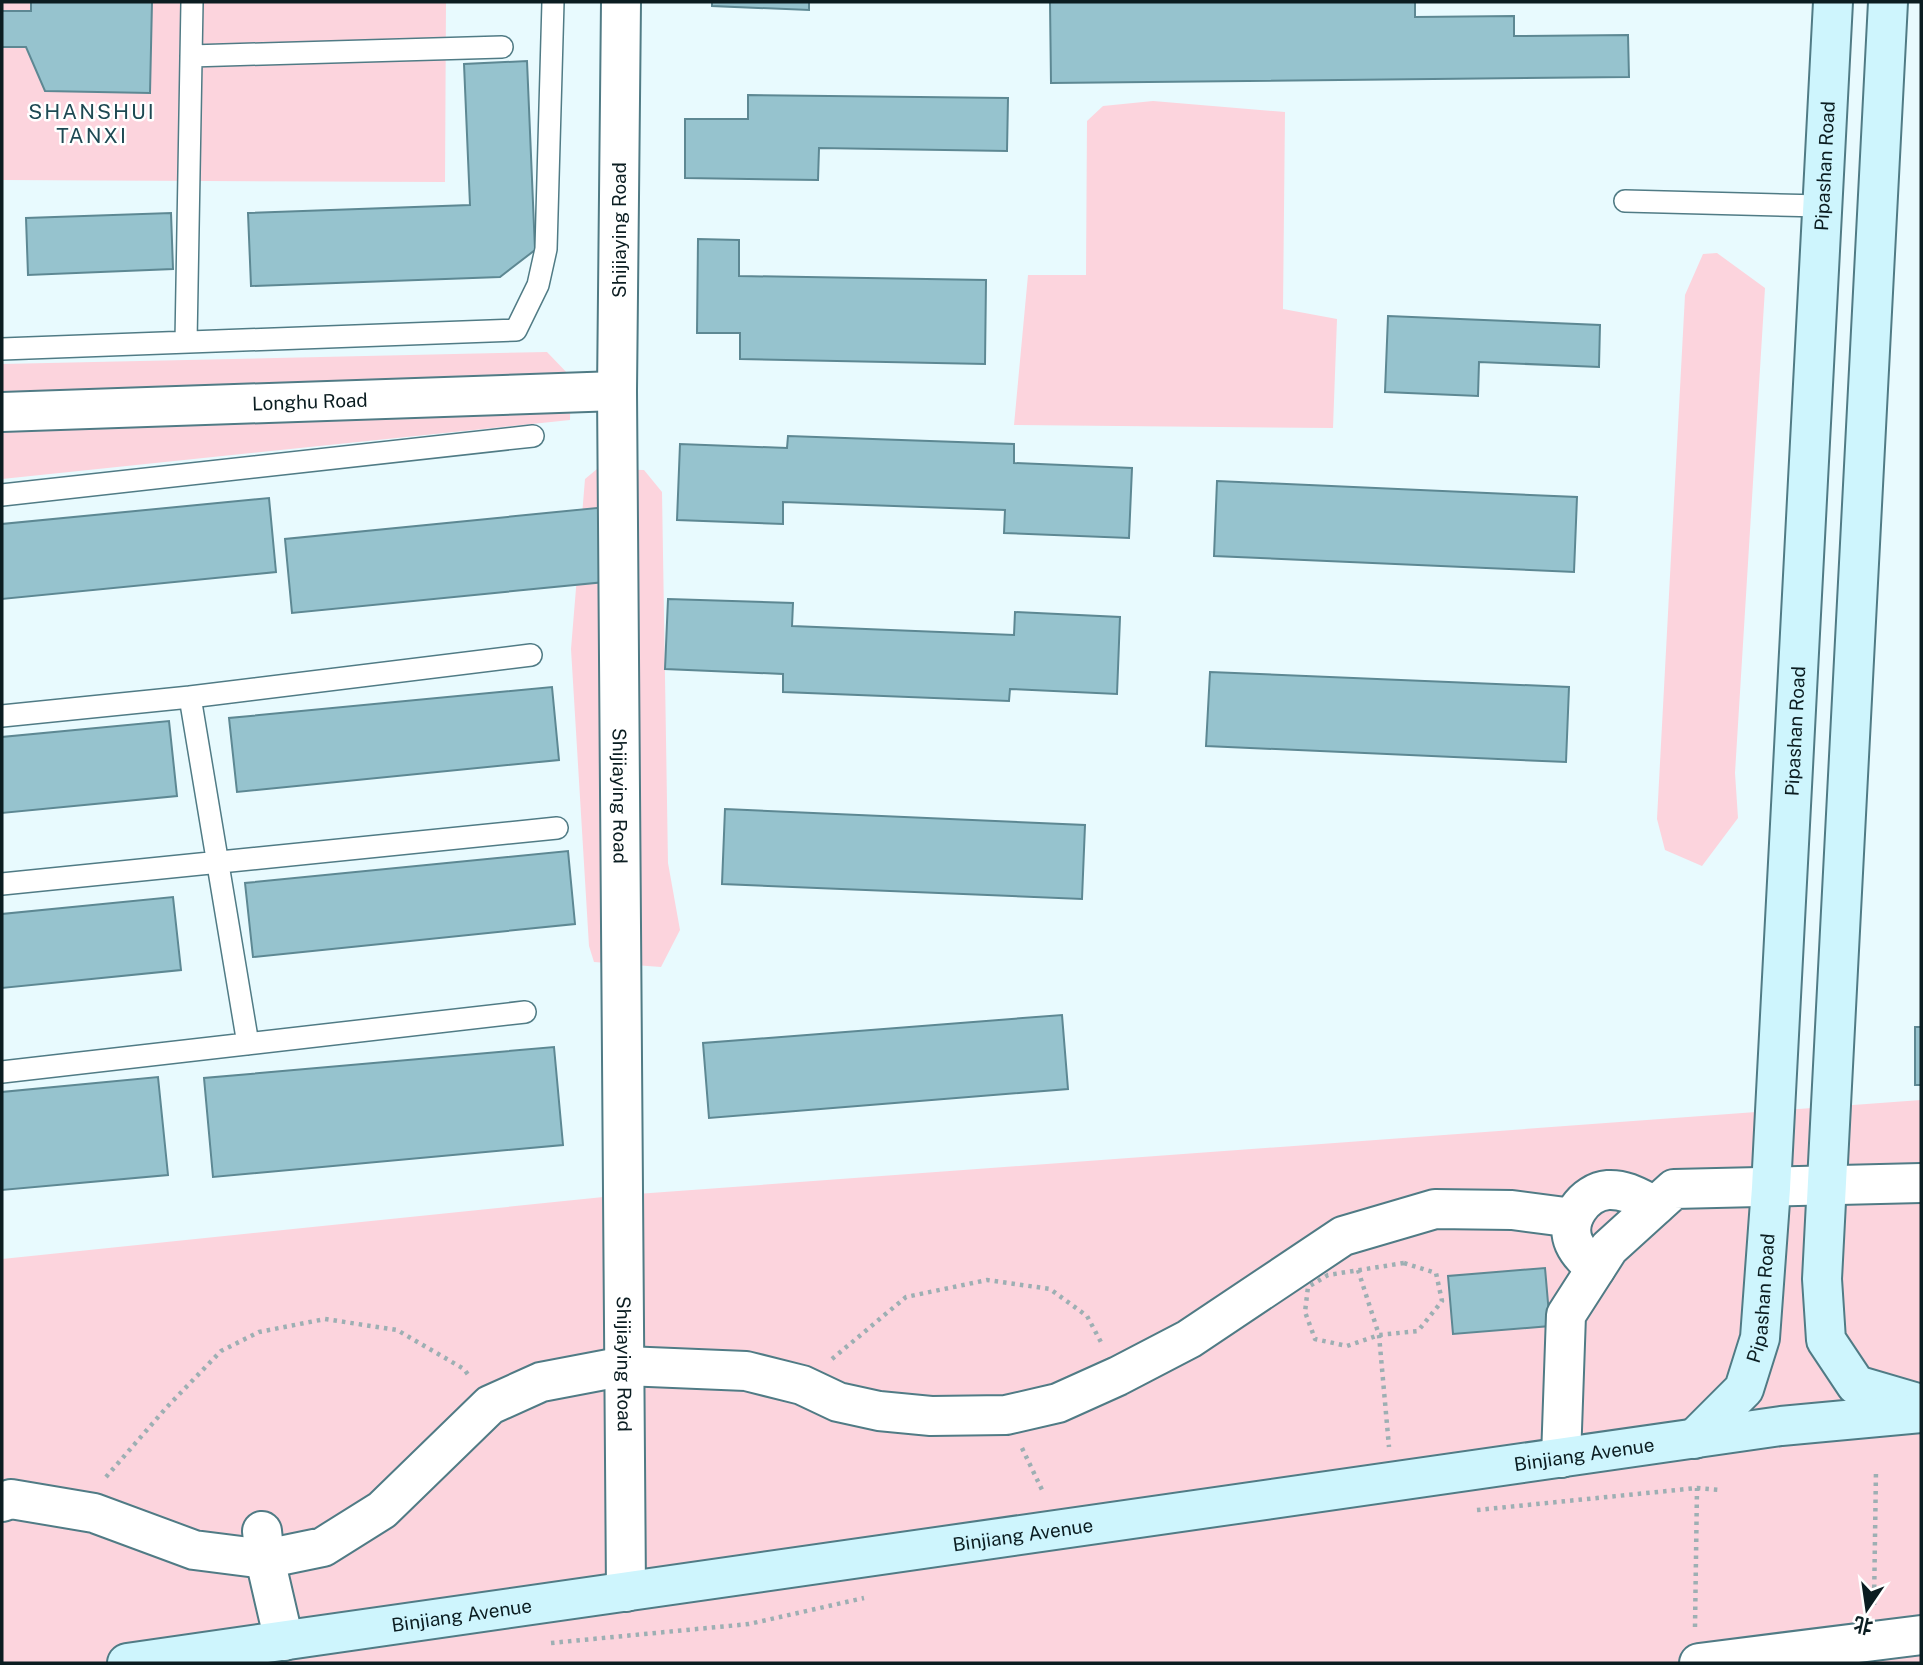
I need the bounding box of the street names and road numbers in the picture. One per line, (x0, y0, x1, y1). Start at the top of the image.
street label: Pipashan Road (1810, 100, 1839, 232)
street label: Shijiaying Road (608, 162, 630, 298)
street label: Longhu Road (252, 389, 368, 414)
street label: Pipashan Road (1780, 666, 1809, 797)
street label: Shijiaying Road (609, 728, 632, 864)
street label: Pipashan Road (1742, 1233, 1779, 1365)
street label: Shijiaying Road (613, 1296, 636, 1432)
street label: Binjiang Avenue (1512, 1433, 1656, 1475)
street label: Binjiang Avenue (951, 1514, 1094, 1556)
street label: Binjiang Avenue (390, 1594, 533, 1636)

